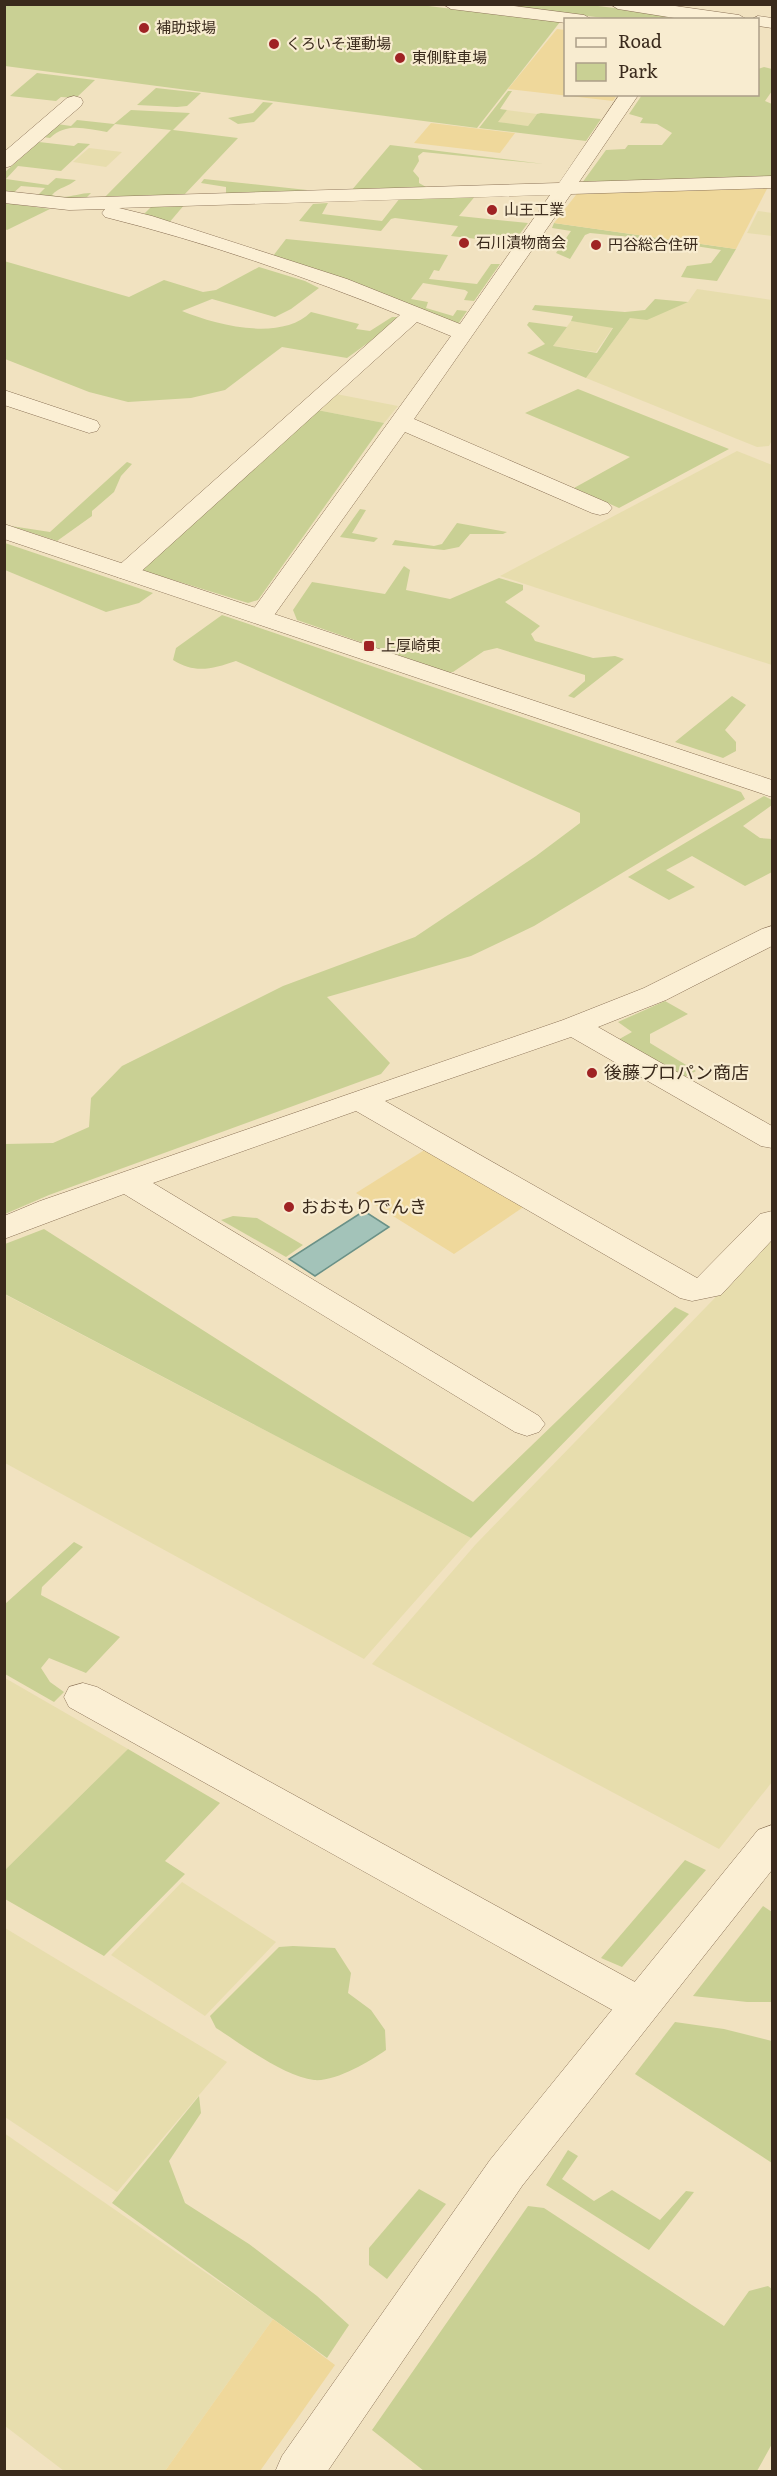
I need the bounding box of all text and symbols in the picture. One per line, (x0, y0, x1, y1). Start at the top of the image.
place label: 補助球場 (156, 15, 216, 38)
legend (564, 18, 759, 96)
marker: 補助球場 (137, 21, 151, 35)
text: Road (618, 27, 662, 54)
place label: くろいそ運動場 (286, 31, 391, 54)
marker: くろいそ運動場 (267, 37, 281, 51)
place label: 東側駐車場 (412, 45, 487, 68)
marker: 東側駐車場 (393, 51, 407, 65)
text: Park (618, 57, 659, 84)
place label: 山王工業 (504, 197, 564, 220)
marker: 山王工業 (485, 203, 499, 217)
place label: 石川漬物商会 (476, 230, 566, 253)
place label: 円谷総合住研 (608, 232, 698, 255)
marker: 石川漬物商会 (457, 236, 471, 250)
marker: 円谷総合住研 (589, 238, 603, 252)
place label: 上厚崎東 (381, 633, 441, 656)
marker: 上厚崎東 (362, 639, 376, 653)
place label: 後藤プロパン商店 (604, 1058, 749, 1085)
marker: 後藤プロパン商店 (585, 1066, 599, 1080)
place label: おおもりでんき (301, 1192, 427, 1219)
marker: おおもりでんき (282, 1200, 296, 1214)

